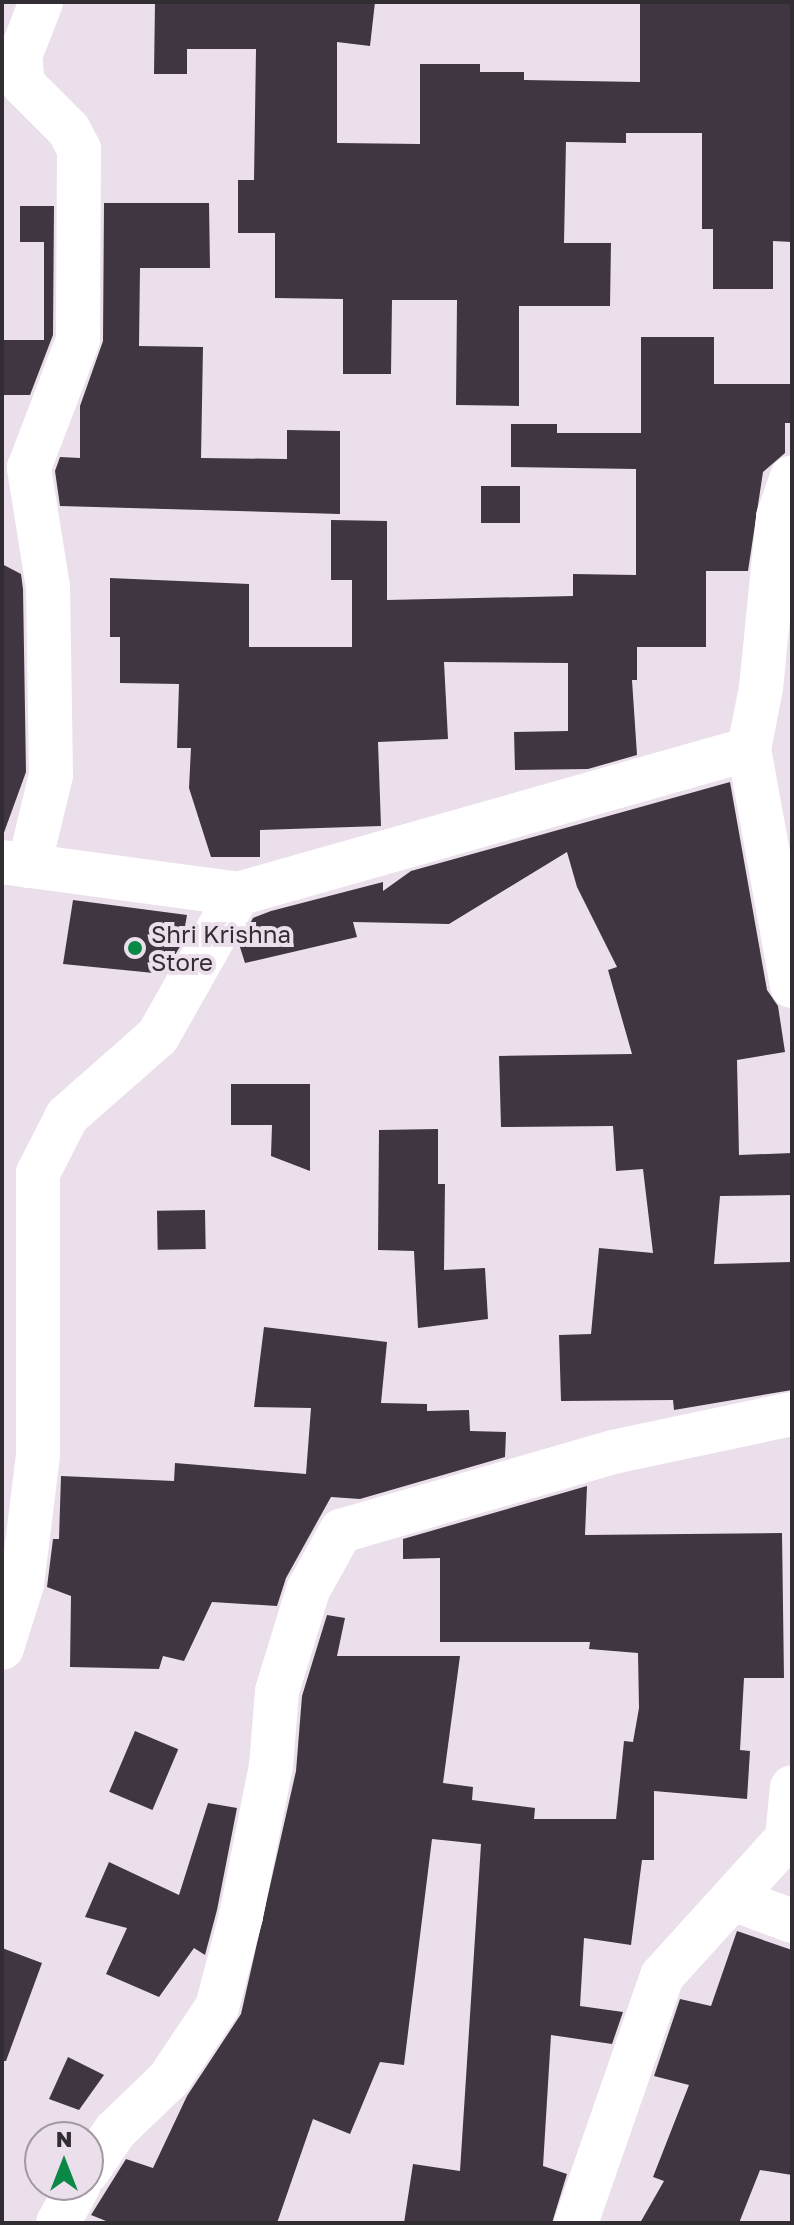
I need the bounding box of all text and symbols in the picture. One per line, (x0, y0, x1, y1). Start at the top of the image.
place label: Shri Krishna Store (151, 920, 291, 976)
marker: Shri Krishna Store (126, 939, 144, 957)
north arrow (24, 2121, 104, 2201)
text: N (56, 2125, 72, 2152)

